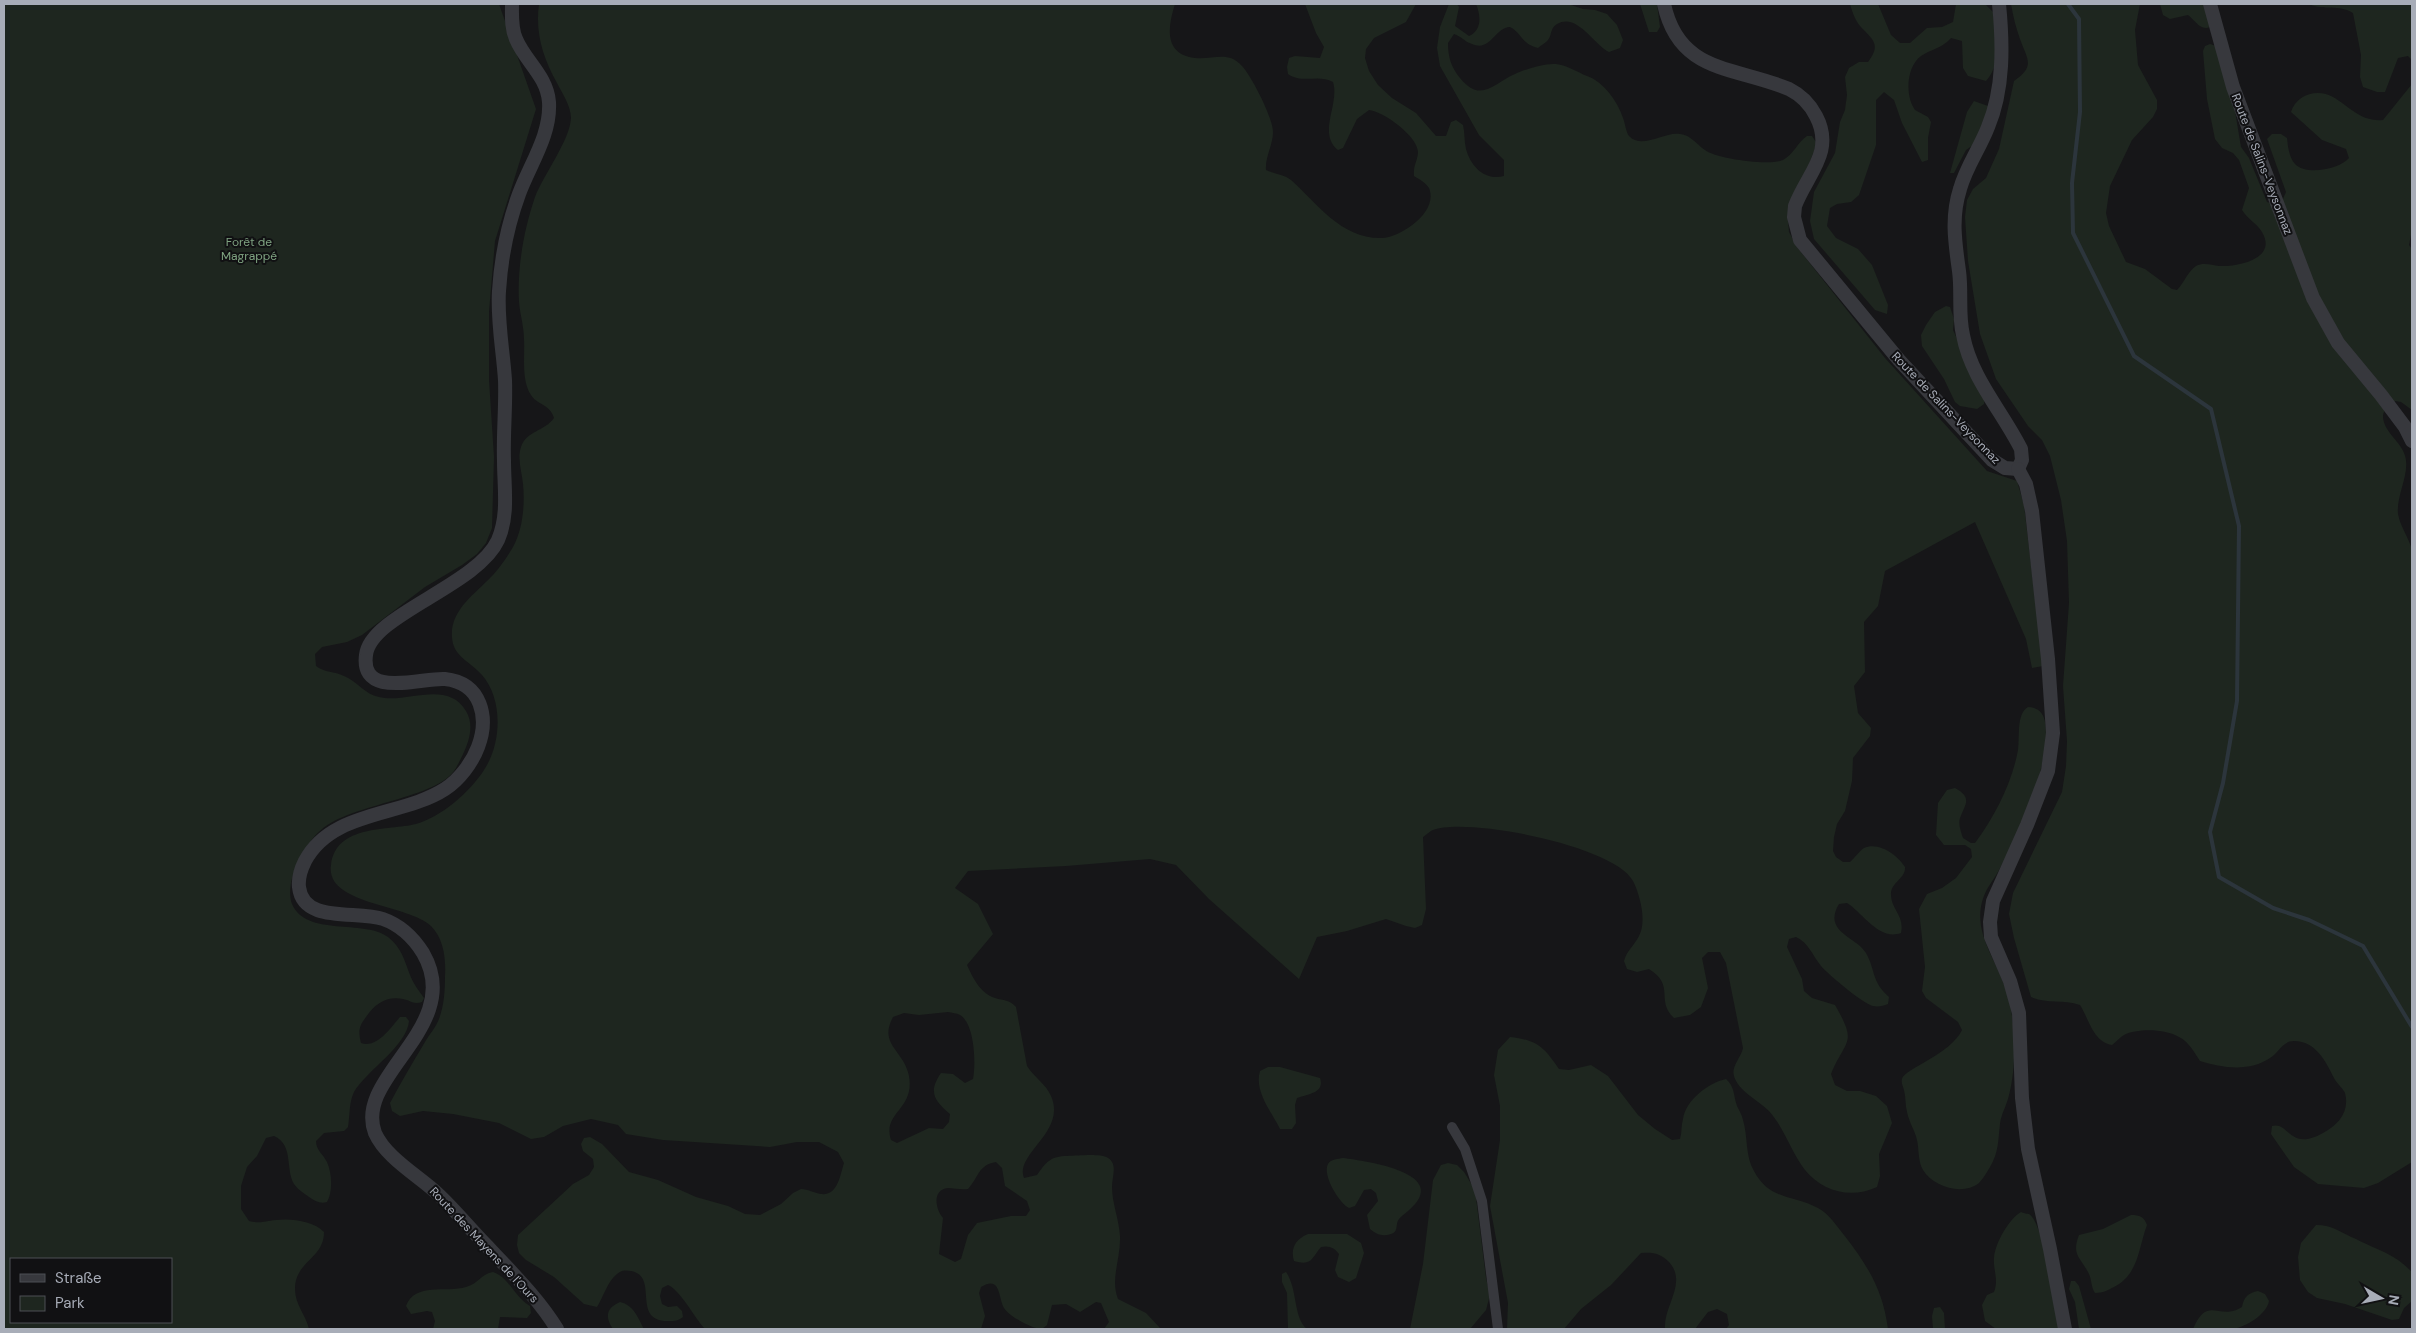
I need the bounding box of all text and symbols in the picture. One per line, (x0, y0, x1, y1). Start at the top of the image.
street label: Route de Salins-Veysonnaz (2228, 91, 2296, 237)
park label: Forêt de Magrappé (221, 234, 277, 264)
street label: Route de Salins-Veysonnaz (1888, 349, 2004, 467)
street label: Route des Mayens de l'Ours (426, 1184, 542, 1306)
legend (10, 1258, 172, 1323)
text: Straße (55, 1268, 102, 1288)
north arrow (2356, 1273, 2406, 1323)
text: Park (55, 1293, 85, 1313)
text: N (2384, 1294, 2404, 1306)

